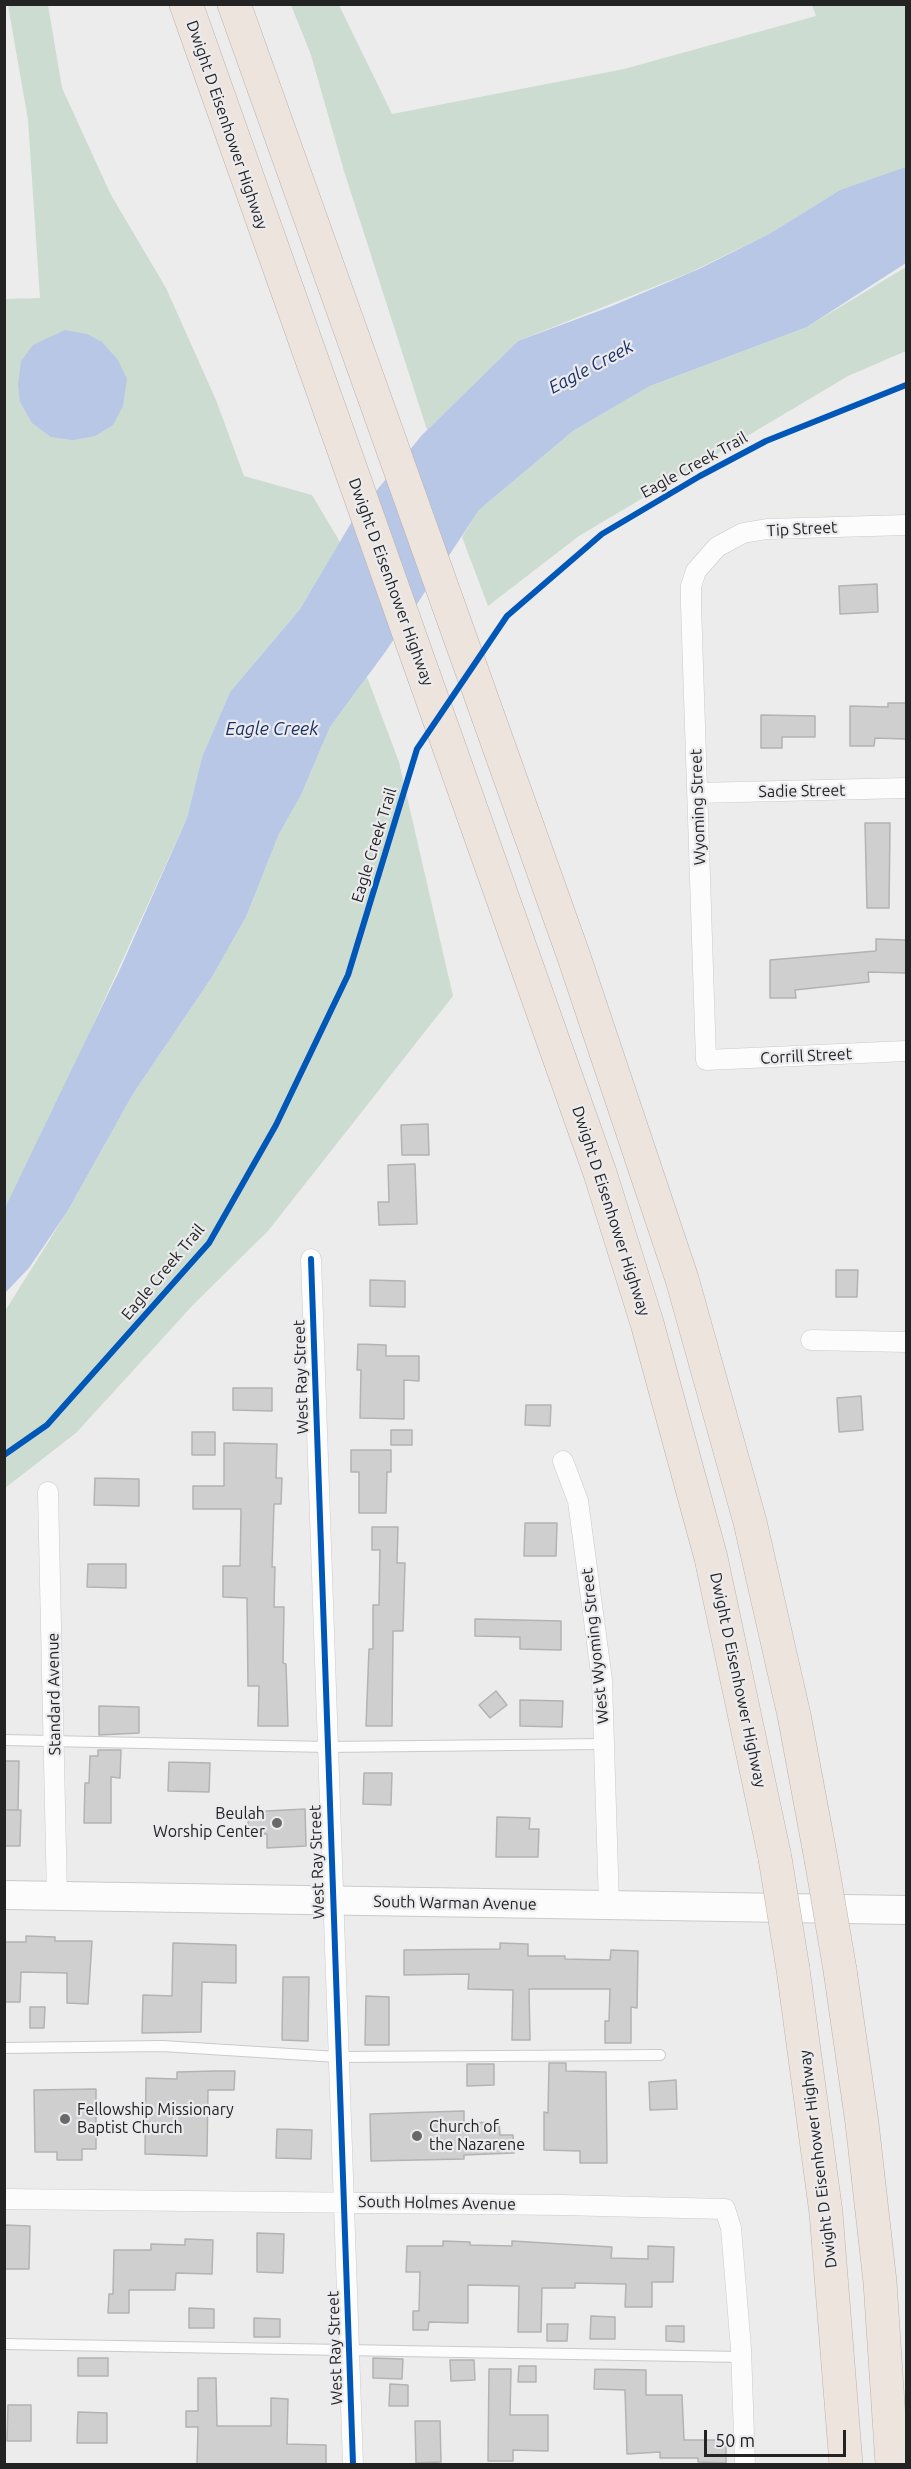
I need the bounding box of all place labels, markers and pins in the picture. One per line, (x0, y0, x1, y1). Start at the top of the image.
place label: Beulah Worship Center (153, 1804, 265, 1842)
marker: Beulah Worship Center (270, 1816, 284, 1830)
place label: Fellowship Missionary Baptist Church (77, 2100, 234, 2138)
marker: Fellowship Missionary Baptist Church (58, 2112, 72, 2126)
place label: Church of the Nazarene (429, 2117, 525, 2155)
marker: Church of the Nazarene (410, 2129, 424, 2143)

